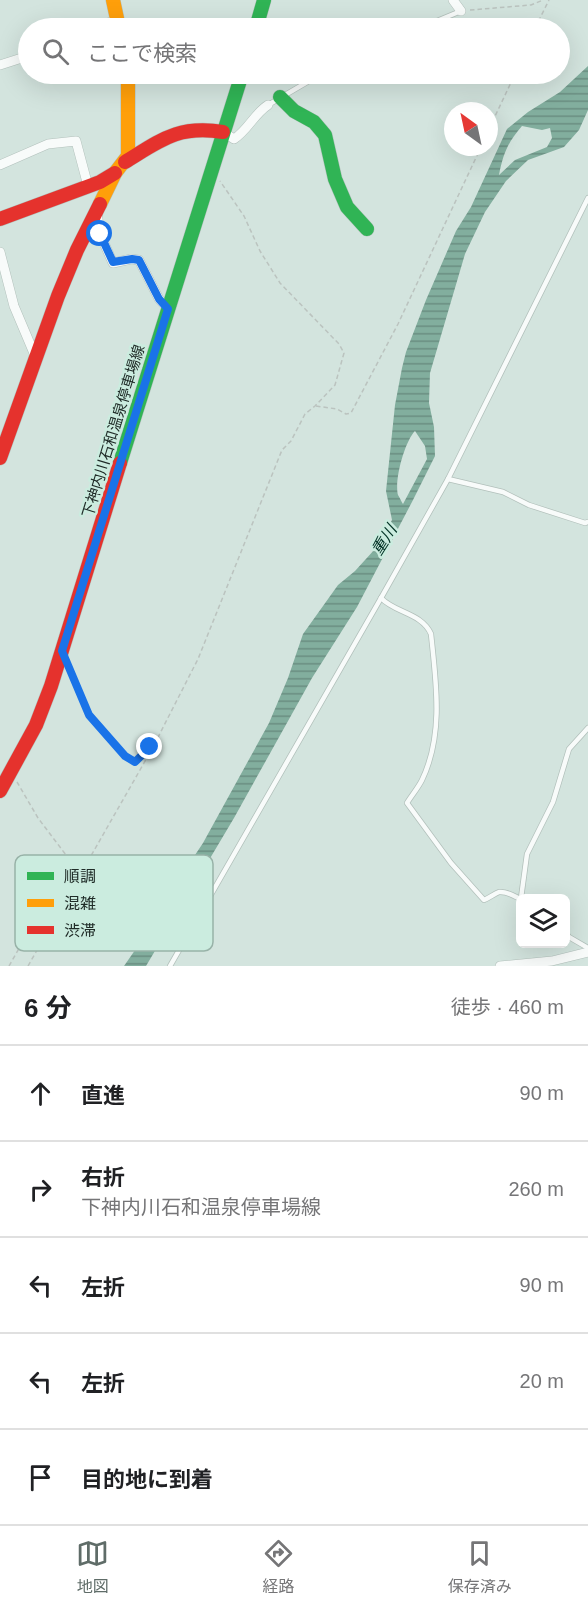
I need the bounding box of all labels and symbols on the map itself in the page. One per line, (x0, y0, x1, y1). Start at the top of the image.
north arrow (444, 102, 498, 156)
route start (86, 220, 112, 246)
street label: 下神内川石和温泉停車場線 (79, 342, 147, 520)
water label: 重川 (368, 520, 401, 558)
route end (136, 733, 162, 759)
legend (15, 855, 213, 951)
text: 順調 (64, 868, 96, 885)
text: 混雑 (64, 895, 96, 912)
text: 渋滞 (64, 922, 96, 939)

